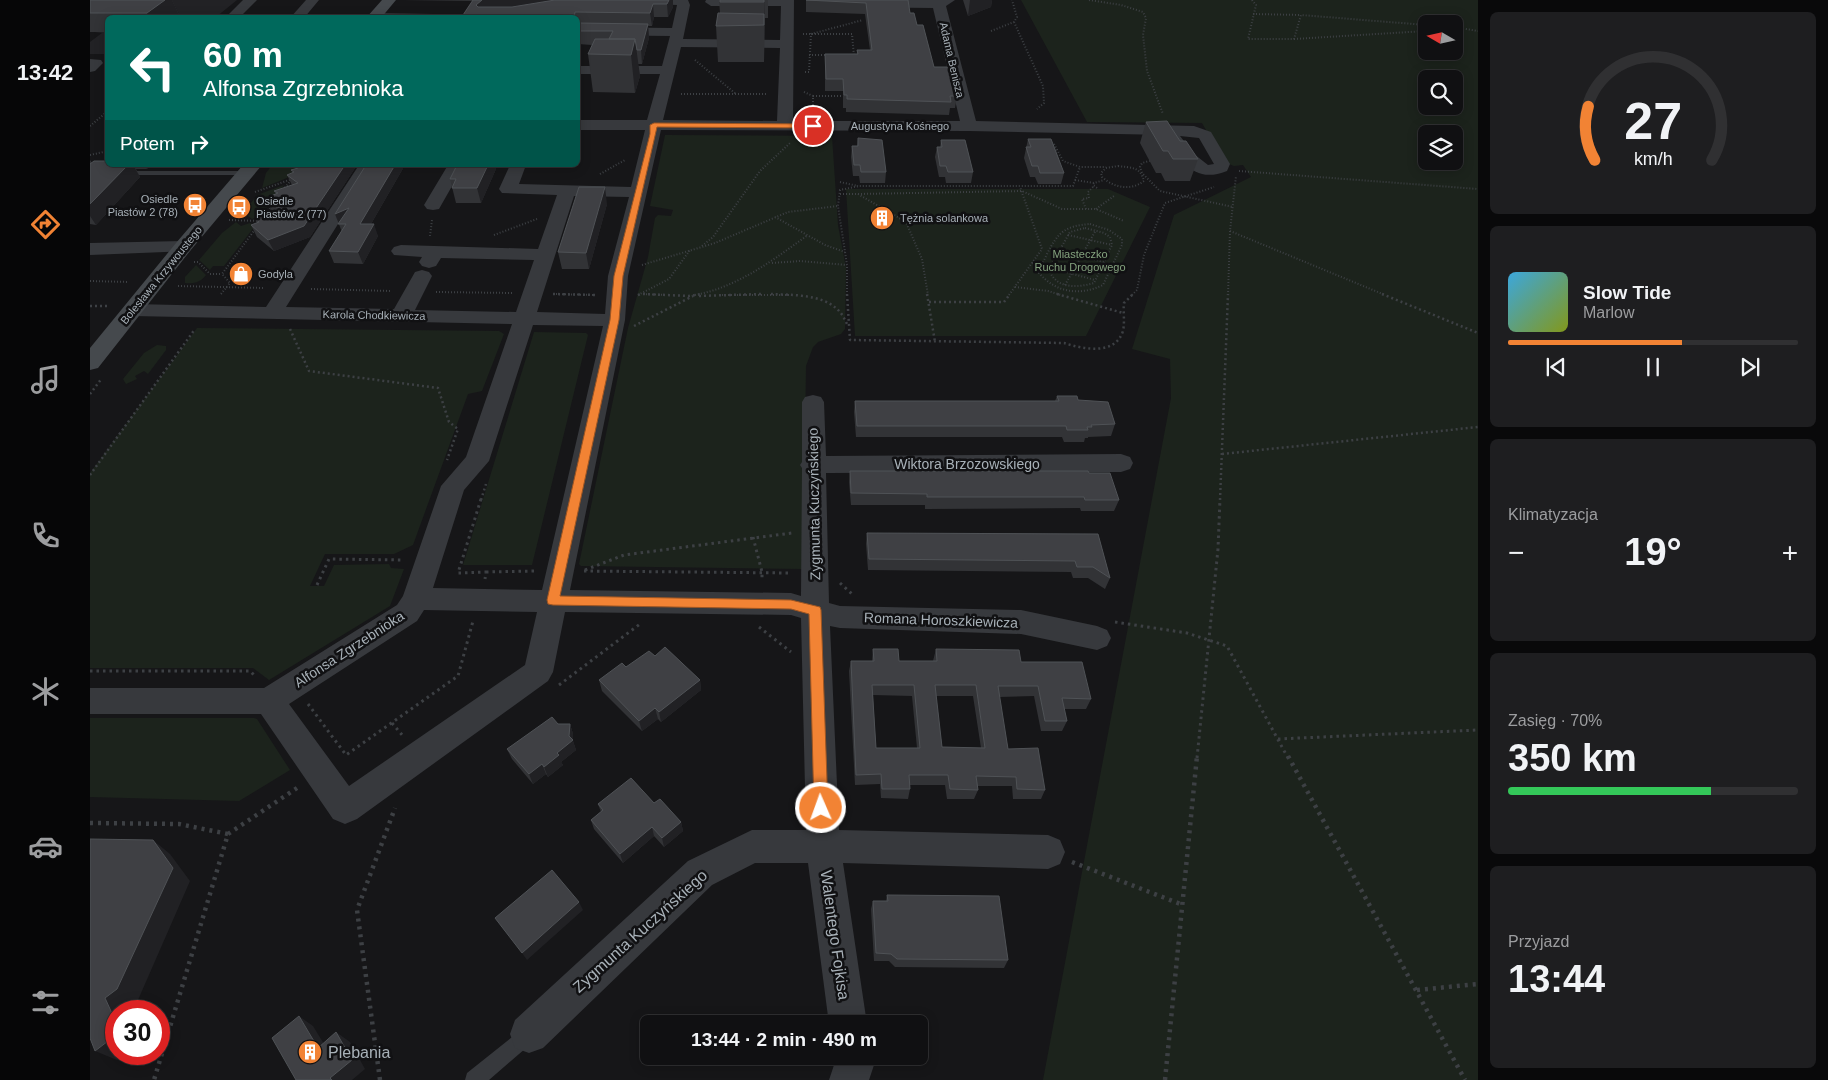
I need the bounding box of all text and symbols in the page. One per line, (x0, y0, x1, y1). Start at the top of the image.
north arrow (1418, 15, 1462, 60)
map controls (1418, 15, 1463, 170)
street label: Adama Benisza (937, 21, 967, 100)
icon: left (120, 35, 185, 100)
text: 60 m (203, 35, 283, 74)
text: 13:42 (17, 60, 73, 85)
button: search (1418, 70, 1463, 115)
text: Alfonsa Zgrzebnioka (203, 76, 404, 101)
text: 27 (1624, 92, 1682, 150)
pin (792, 105, 834, 147)
icon: arrive (799, 112, 827, 140)
street label: Augustyna Kośnego (851, 120, 949, 132)
button: layers (1418, 125, 1463, 170)
icon: right (185, 130, 213, 158)
text: Potem (120, 133, 175, 154)
text: km/h (1634, 149, 1672, 169)
bus stop icon: Osiedle Piastów 2 (78) (182, 192, 208, 218)
place label: Osiedle Piastów 2 (78) (108, 193, 178, 218)
bus stop icon: Osiedle Piastów 2 (77) (226, 194, 252, 220)
place label: Osiedle Piastów 2 (77) (256, 195, 326, 220)
building icon: Tężnia solankowa (869, 205, 895, 231)
icon: directions (28, 207, 63, 242)
place label: Tężnia solankowa (900, 212, 989, 224)
street label: Bolesława Krzywoustego (118, 224, 204, 326)
park label: Miasteczko Ruchu Drogowego (1034, 248, 1126, 273)
shop icon: Godyla (228, 261, 254, 287)
place label: Godyla (258, 268, 294, 280)
text: Slow Tide (1583, 282, 1671, 303)
text: Marlow (1583, 304, 1635, 321)
street label: Karola Chodkiewicza (323, 308, 426, 322)
icon: previous (1542, 353, 1570, 381)
icon: pause (1639, 353, 1667, 381)
icon: next (1736, 353, 1764, 381)
icon: music (28, 362, 63, 397)
street label: Zygmunta Kuczyńskiego (805, 427, 823, 580)
street label: Wiktora Brzozowskiego (894, 456, 1040, 472)
text: Klimatyzacja (1508, 506, 1598, 523)
icon: phone (28, 518, 63, 553)
text: 19° (1624, 531, 1682, 573)
text: − (1508, 537, 1524, 568)
text: + (1782, 537, 1798, 568)
street label: Alfonsa Zgrzebnioka (291, 607, 407, 690)
street label: Romana Horoszkiewicza (864, 609, 1018, 631)
icon: climate (28, 674, 63, 709)
text: Zasięg · 70% (1508, 712, 1602, 729)
text: 350 km (1508, 737, 1637, 779)
position arrow (794, 781, 846, 833)
icon: car (28, 829, 63, 864)
street label: Zygmunta Kuczyńskiego (570, 866, 711, 996)
street label: Walentego Fojkisa (817, 869, 853, 1001)
text: Przyjazd (1508, 933, 1569, 950)
text: 13:44 (1508, 958, 1605, 1000)
icon: filters (28, 985, 63, 1020)
speed limit sign: 30 (105, 1000, 170, 1065)
text: 13:44 · 2 min · 490 m (691, 1029, 877, 1050)
building icon: Plebania (297, 1039, 323, 1065)
place label: Plebania (328, 1044, 390, 1061)

